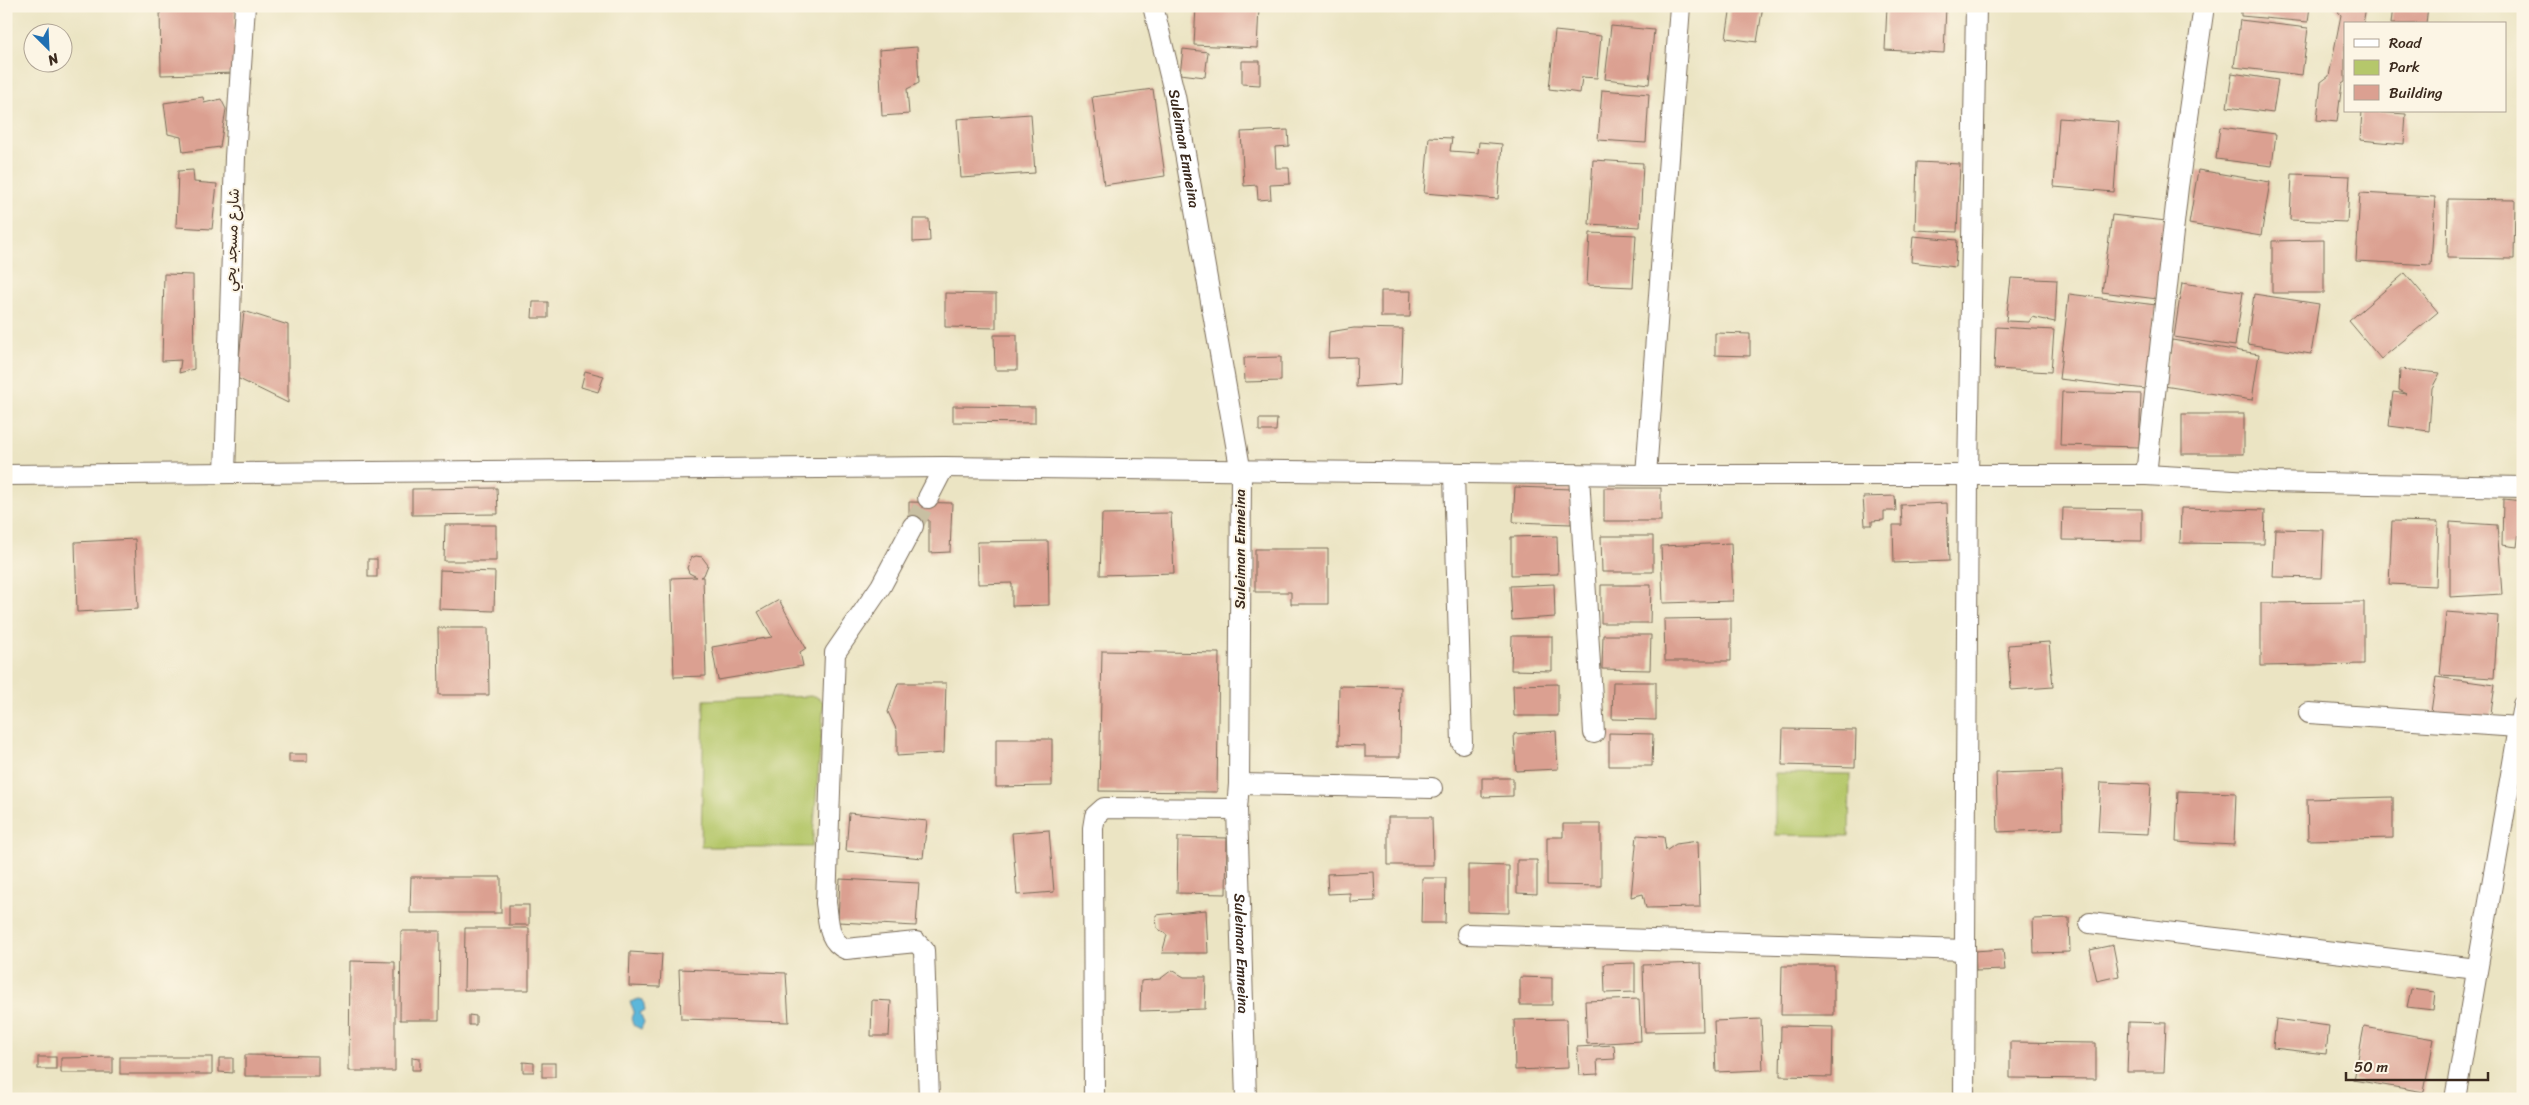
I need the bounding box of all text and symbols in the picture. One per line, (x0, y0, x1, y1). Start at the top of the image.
north arrow (22, 22, 72, 72)
legend (2344, 22, 2506, 112)
text: Road (2389, 30, 2422, 56)
text: N (43, 46, 64, 73)
text: Park (2389, 54, 2420, 80)
text: Building (2389, 80, 2443, 106)
street label: Suleiman Emneina (1161, 86, 1207, 210)
street label: شارع مسجد يحي (217, 188, 247, 292)
street label: Suleiman Emneina (1227, 488, 1253, 609)
street label: Suleiman Emneina (1227, 893, 1256, 1014)
scale bar (2346, 1050, 2489, 1082)
text: 50 m (2354, 1054, 2389, 1080)

